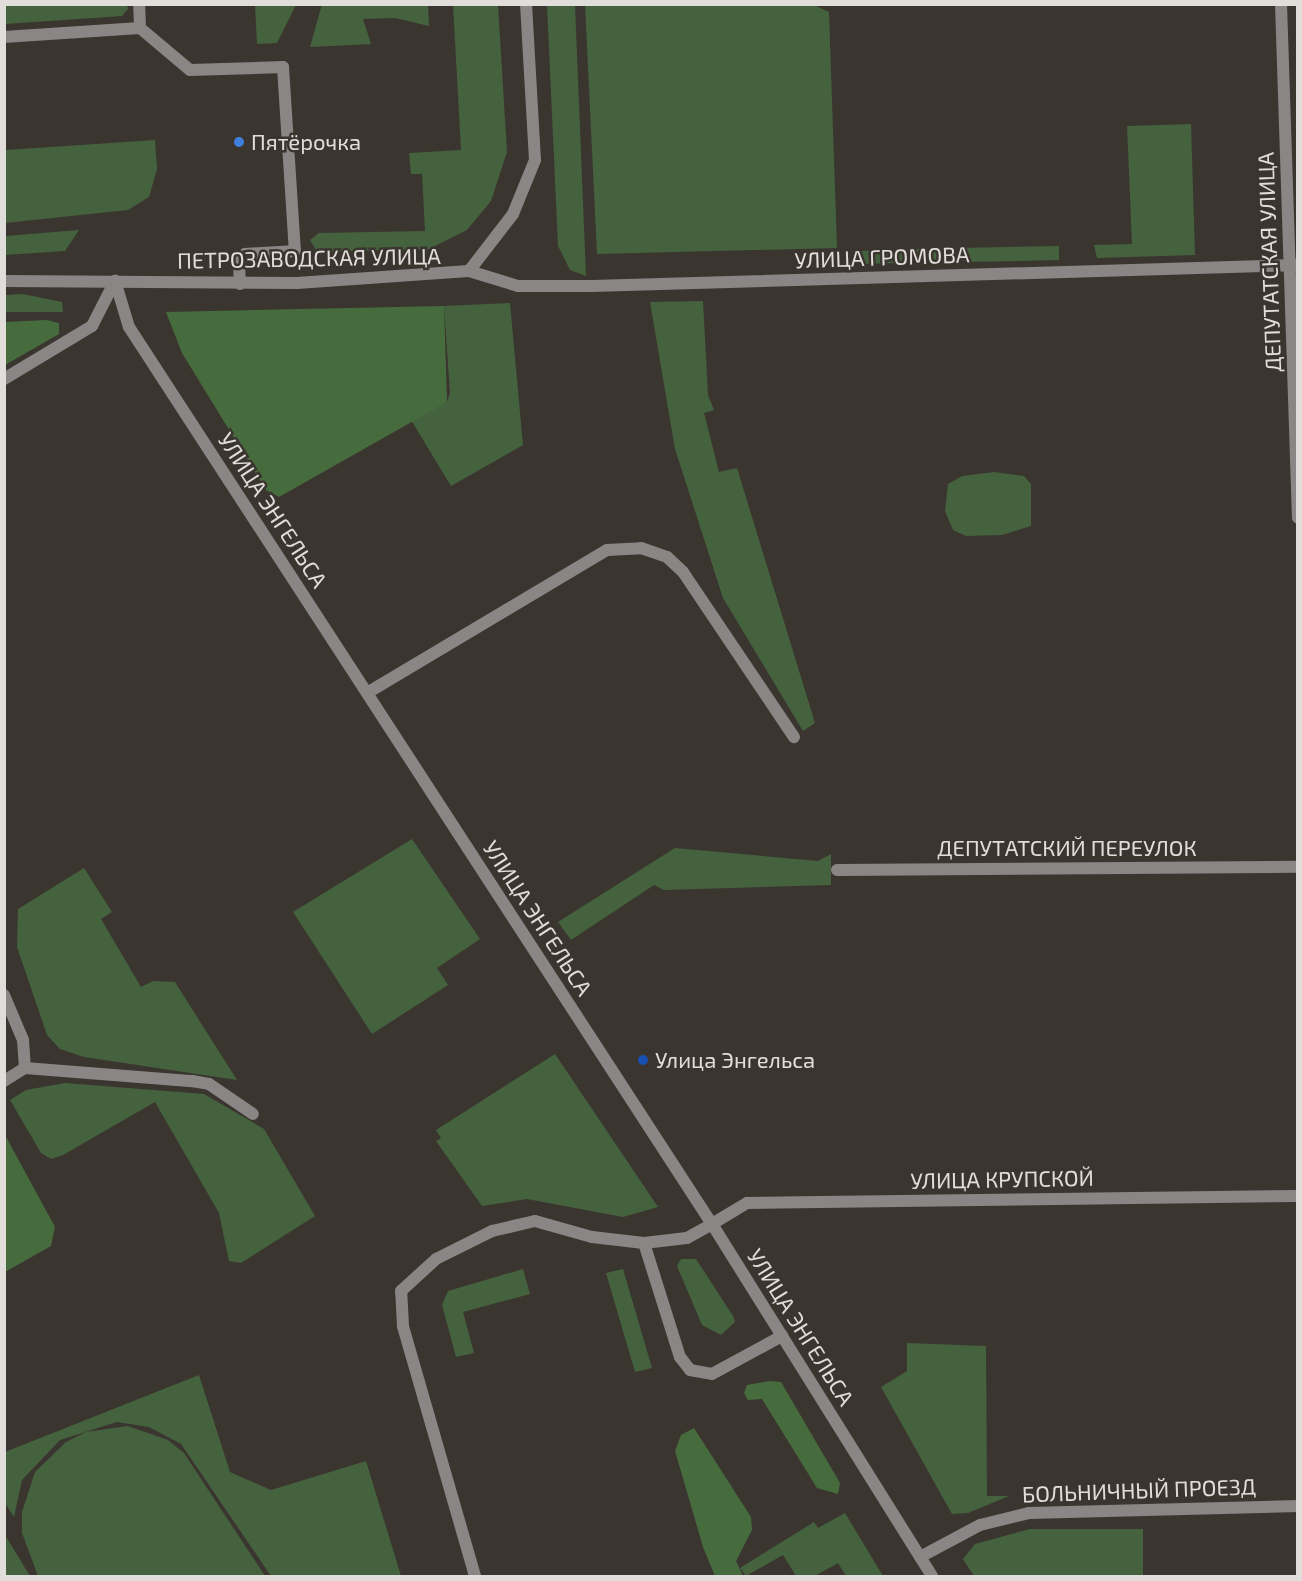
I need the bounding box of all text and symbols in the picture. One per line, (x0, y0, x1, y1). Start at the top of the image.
place label: Пятёрочка (251, 129, 361, 155)
marker: Пятёрочка (232, 135, 246, 149)
street label: ДЕПУТАТСКАЯ УЛИЦА (1252, 152, 1286, 372)
street label: УЛИЦА ГРОМОВА (794, 241, 970, 273)
street label: ПЕТРОЗАВОДСКАЯ УЛИЦА (177, 243, 441, 273)
street label: УЛИЦА ЭНГЕЛЬСА (213, 428, 333, 592)
street label: ДЕПУТАТСКИЙ ПЕРЕУЛОК (937, 835, 1197, 861)
street label: УЛИЦА ЭНГЕЛЬСА (478, 836, 598, 1000)
place label: Улица Энгельса (655, 1047, 815, 1073)
marker: Улица Энгельса (636, 1053, 650, 1067)
street label: УЛИЦА КРУПСКОЙ (910, 1164, 1094, 1194)
street label: УЛИЦА ЭНГЕЛЬСА (742, 1244, 860, 1410)
street label: БОЛЬНИЧНЫЙ ПРОЕЗД (1022, 1473, 1256, 1507)

